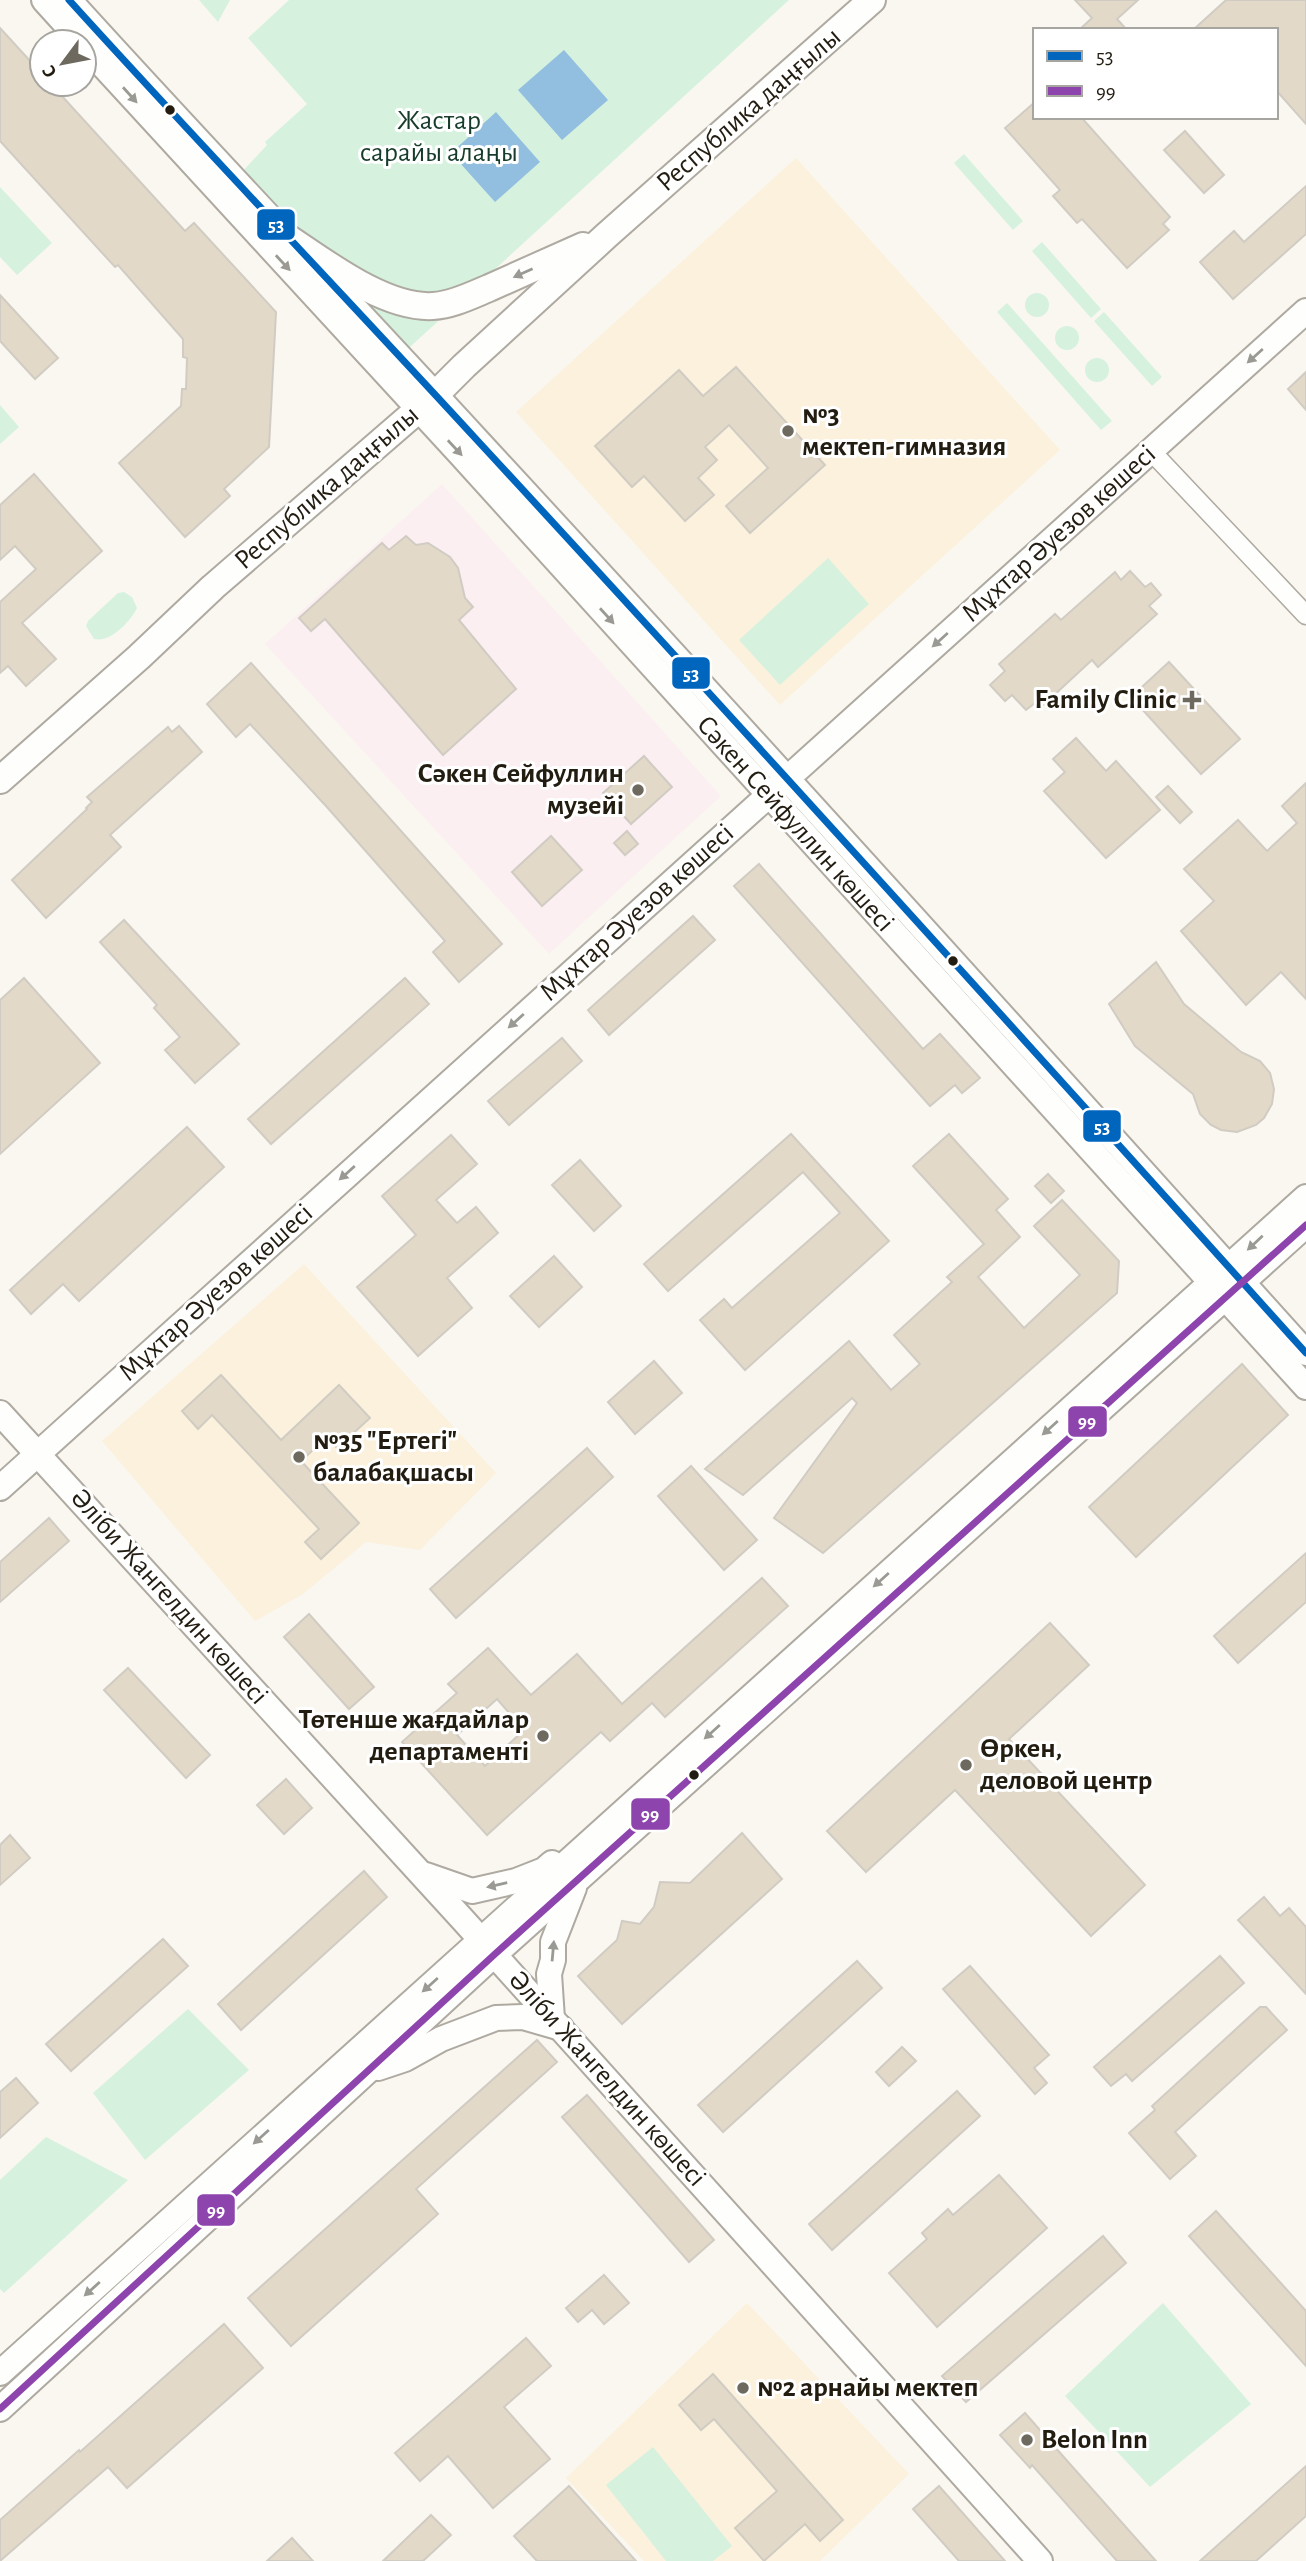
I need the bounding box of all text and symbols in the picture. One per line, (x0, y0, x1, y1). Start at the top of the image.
street label: Республика даңғылы (651, 23, 847, 197)
north arrow (28, 28, 98, 98)
legend (1033, 28, 1278, 119)
text: 53 (1096, 46, 1113, 67)
text: С (39, 62, 61, 81)
text: 99 (1096, 81, 1116, 102)
one-way arrow (122, 86, 138, 104)
unlabelled marker (163, 103, 177, 117)
park label: Жастар сарайы алаңы (360, 107, 518, 167)
line badge: 53 (256, 208, 296, 241)
text: 53 (268, 216, 284, 235)
one-way arrow (275, 254, 291, 272)
one-way arrow (512, 268, 533, 279)
one-way arrow (1247, 348, 1264, 364)
street label: Республика даңғылы (229, 401, 425, 575)
place label: №3 мектеп-гимназия (802, 401, 1006, 461)
marker: №3 мектеп-гимназия (780, 423, 796, 439)
one-way arrow (446, 439, 462, 456)
street label: Мұхтар Әуезов көшесі (957, 440, 1161, 628)
one-way arrow (599, 608, 615, 625)
one-way arrow (932, 632, 949, 647)
line badge: 53 (671, 656, 711, 690)
text: 53 (683, 665, 699, 684)
place label: Family Clinic (1034, 686, 1176, 714)
marker: Family Clinic (1182, 690, 1202, 710)
street label: Сәкен Сейфуллин көшесі (691, 711, 899, 937)
place label: Сәкен Сейфуллин музейі (418, 760, 624, 820)
marker: Сәкен Сейфуллин музейі (630, 782, 646, 798)
street label: Мұхтар Әуезов көшесі (535, 819, 739, 1007)
unlabelled marker (946, 954, 960, 968)
one-way arrow (508, 1013, 525, 1029)
line badge: 53 (1082, 1109, 1122, 1143)
text: 53 (1094, 1118, 1110, 1137)
one-way arrow (339, 1165, 356, 1181)
street label: Мұхтар Әуезов көшесі (114, 1199, 318, 1387)
one-way arrow (1247, 1234, 1264, 1250)
line badge: 99 (1067, 1405, 1108, 1438)
text: 99 (1078, 1413, 1096, 1432)
one-way arrow (1042, 1419, 1059, 1435)
place label: №35 "Ертегі" балабақшасы (313, 1427, 474, 1487)
marker: №35 "Ертегі" балабақшасы (291, 1449, 307, 1465)
street label: Әліби Жангелдин көшесі (65, 1484, 273, 1710)
one-way arrow (872, 1572, 890, 1588)
place label: Төтенше жағдайлар департаменті (299, 1706, 529, 1766)
one-way arrow (703, 1724, 720, 1739)
marker: Төтенше жағдайлар департаменті (535, 1728, 551, 1744)
place label: Өркен, деловой центр (980, 1735, 1152, 1795)
marker: Өркен, деловой центр (958, 1757, 974, 1773)
unlabelled marker (687, 1768, 701, 1782)
line badge: 99 (630, 1797, 671, 1831)
text: 99 (641, 1806, 659, 1825)
one-way arrow (486, 1880, 508, 1891)
one-way arrow (548, 1940, 559, 1962)
street label: Әліби Жангелдин көшесі (503, 1966, 711, 2192)
one-way arrow (421, 1977, 439, 1993)
one-way arrow (252, 2129, 270, 2145)
line badge: 99 (196, 2193, 236, 2227)
text: 99 (207, 2202, 225, 2221)
one-way arrow (84, 2281, 101, 2297)
place label: №2 арнайы мектеп (757, 2374, 979, 2402)
marker: №2 арнайы мектеп (735, 2380, 751, 2396)
place label: Belon Inn (1041, 2426, 1148, 2454)
marker: Belon Inn (1019, 2432, 1035, 2448)

